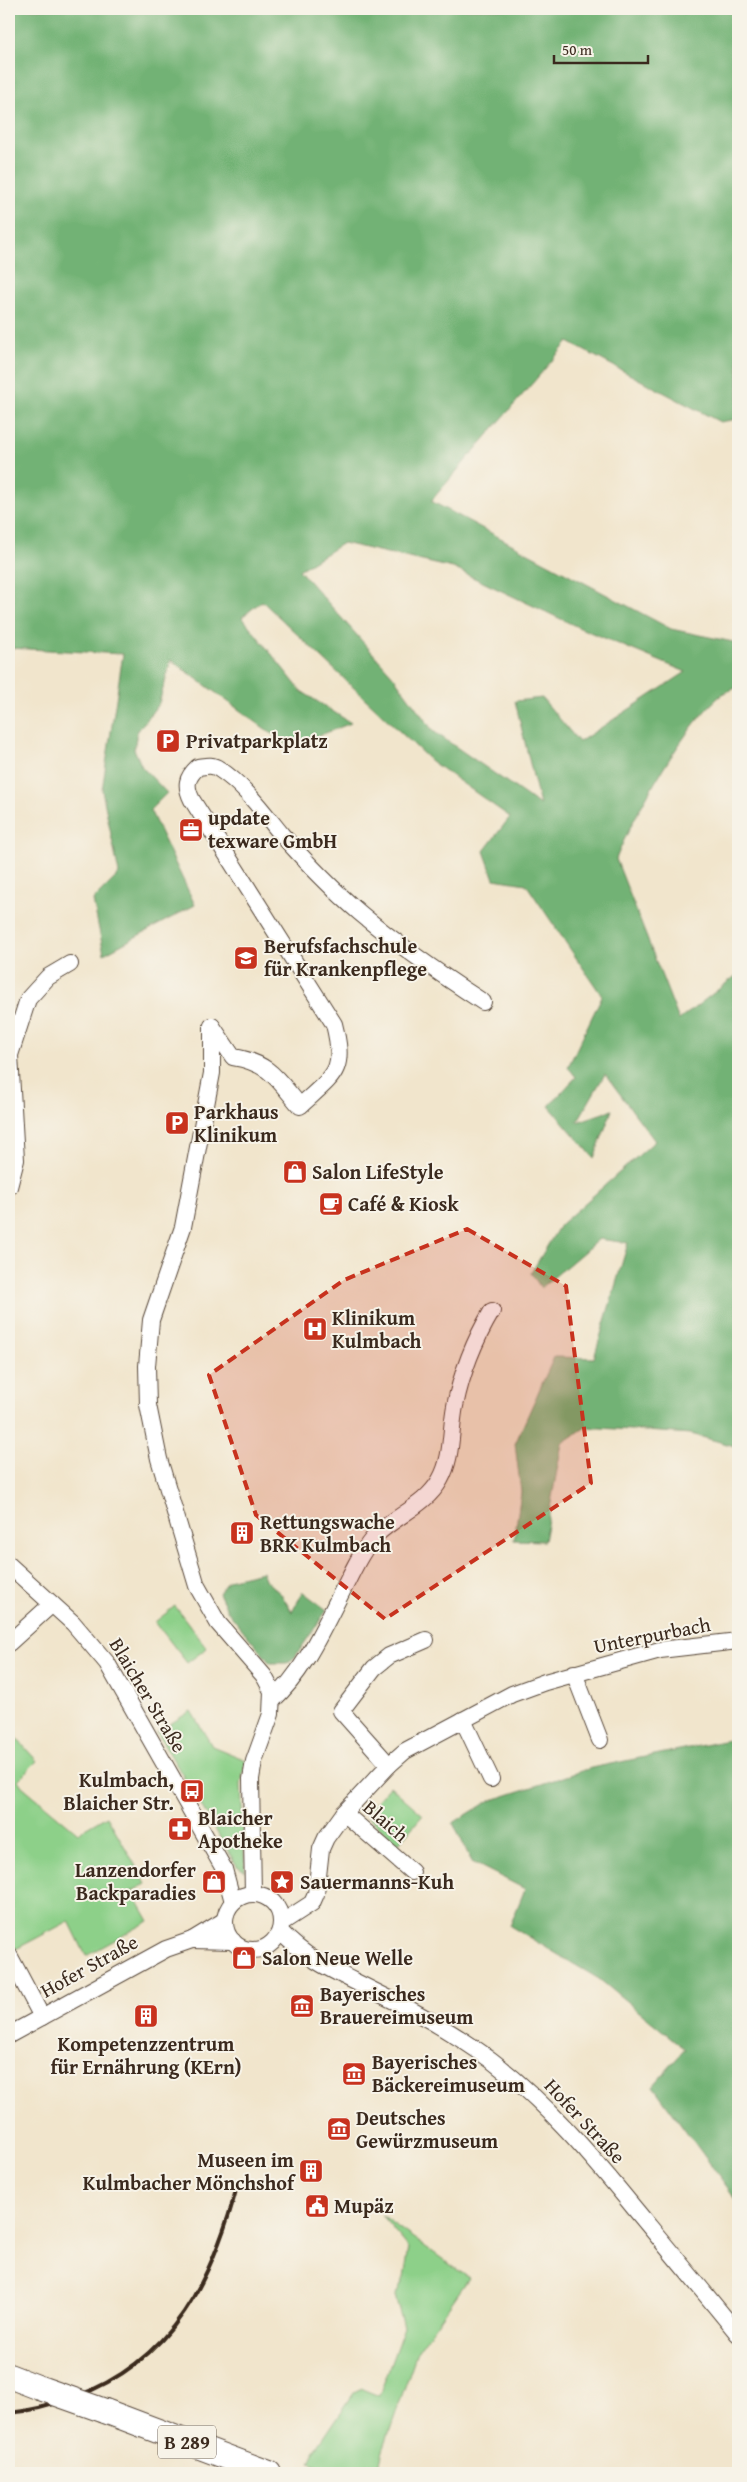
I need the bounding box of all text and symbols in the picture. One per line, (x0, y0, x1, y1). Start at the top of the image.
scale bar (554, 32, 648, 64)
text: 50 m (562, 39, 593, 60)
place label: Privatparkplatz (186, 726, 328, 755)
parking icon: Privatparkplatz (155, 728, 181, 754)
place label: update texware GmbH (208, 803, 337, 855)
office icon: update texware GmbH (178, 817, 204, 843)
place label: Berufsfachschule für Krankenpflege (264, 931, 427, 983)
school or university icon: Berufsfachschule für Krankenpflege (233, 945, 259, 971)
place label: Parkhaus Klinikum (194, 1097, 279, 1149)
parking icon: Parkhaus Klinikum (164, 1110, 190, 1136)
place label: Salon LifeStyle (312, 1157, 444, 1186)
shop icon: Salon LifeStyle (282, 1159, 308, 1185)
place label: Café & Kiosk (348, 1189, 459, 1218)
cafe icon: Café & Kiosk (318, 1191, 344, 1217)
place label: Klinikum Kulmbach (332, 1303, 422, 1355)
hospital icon: Klinikum Kulmbach (302, 1316, 328, 1342)
place label: Rettungswache BRK Kulmbach (260, 1507, 395, 1559)
building icon: Rettungswache BRK Kulmbach (229, 1520, 255, 1546)
street label: Unterpurbach (591, 1609, 713, 1660)
street label: Blaicher Straße (103, 1632, 194, 1758)
place label: Kulmbach, Blaicher Str. (63, 1765, 174, 1817)
bus stop icon: Kulmbach, Blaicher Str. (179, 1778, 205, 1804)
street label: Blaich (357, 1793, 415, 1849)
place label: Blaicher Apotheke (198, 1803, 283, 1855)
pharmacy icon: Blaicher Apotheke (167, 1816, 193, 1842)
place label: Lanzendorfer Backparadies (75, 1855, 196, 1907)
place label: Sauermanns-Kuh (300, 1867, 454, 1896)
shop icon: Lanzendorfer Backparadies (201, 1869, 227, 1895)
place icon: Sauermanns-Kuh (269, 1869, 295, 1895)
street label: Hofer Straße (35, 1927, 143, 2004)
place label: Salon Neue Welle (262, 1943, 413, 1972)
shop icon: Salon Neue Welle (231, 1945, 257, 1971)
place label: Bayerisches Brauereimuseum (320, 1979, 473, 2031)
museum icon: Bayerisches Brauereimuseum (289, 1993, 315, 2019)
building icon: Kompetenzzentrum für Ernährung (KErn) (133, 2003, 159, 2029)
place label: Kompetenzzentrum für Ernährung (KErn) (50, 2029, 242, 2081)
place label: Bayerisches Bäckereimuseum (372, 2047, 525, 2099)
museum icon: Bayerisches Bäckereimuseum (341, 2061, 367, 2087)
street label: Hofer Straße (538, 2072, 633, 2170)
place label: Deutsches Gewürzmuseum (356, 2103, 498, 2155)
museum icon: Deutsches Gewürzmuseum (326, 2116, 352, 2142)
place label: Museen im Kulmbacher Mönchshof (83, 2145, 296, 2197)
building icon: Museen im Kulmbacher Mönchshof (298, 2158, 324, 2184)
place label: Mupäz (334, 2191, 394, 2220)
public building icon: Mupäz (304, 2193, 330, 2219)
road number: B 289 (158, 2426, 216, 2458)

